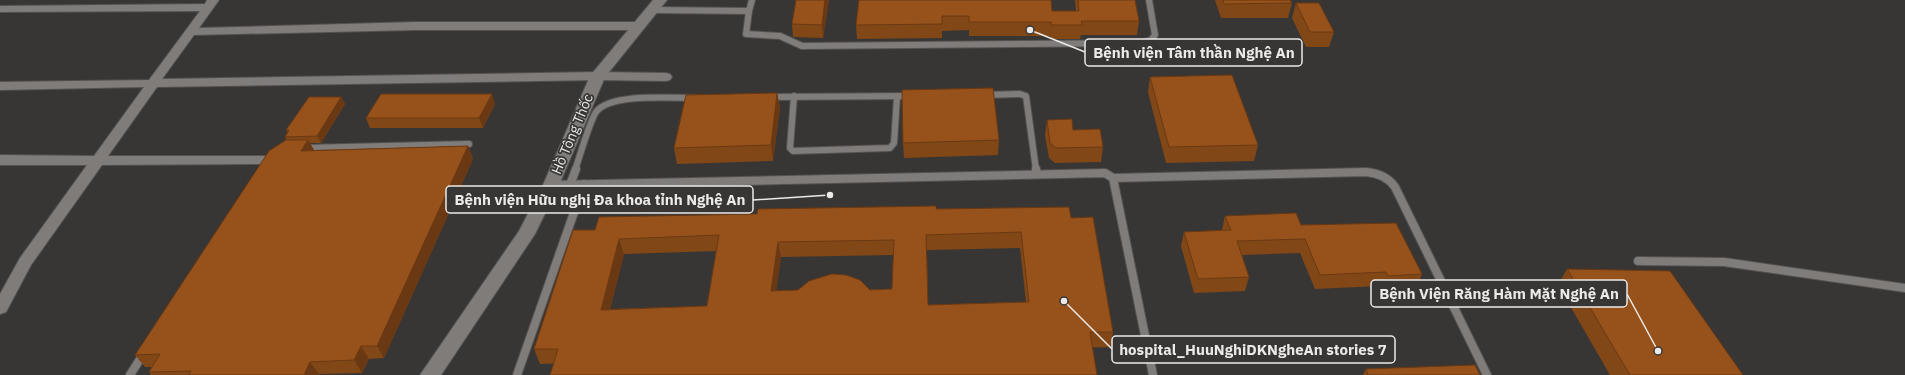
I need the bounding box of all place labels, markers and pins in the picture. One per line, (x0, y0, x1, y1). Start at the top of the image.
callout: Bệnh viện Tâm thần Nghệ An (1085, 39, 1302, 66)
callout: Bệnh viện Hữu nghị Đa khoa tỉnh Nghệ An (446, 186, 753, 213)
callout: Bệnh Viện Răng Hàm Mặt Nghệ An (1371, 280, 1627, 307)
callout: hospital_HuuNghiDKNgheAn stories 7 (1112, 336, 1395, 363)

